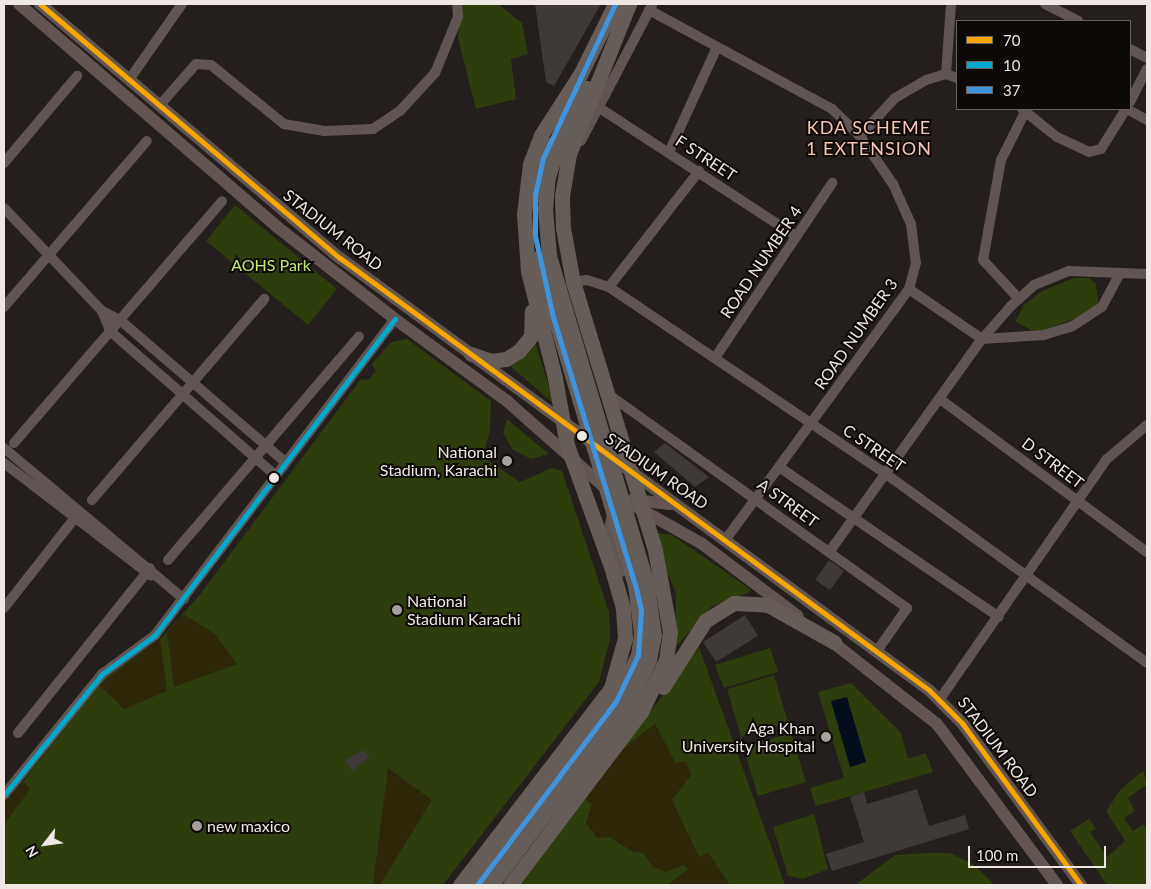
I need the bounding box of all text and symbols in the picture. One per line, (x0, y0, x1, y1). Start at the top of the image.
legend (956, 20, 1131, 110)
text: 70 (1003, 31, 1020, 49)
text: 10 (1003, 56, 1020, 74)
text: 37 (1003, 81, 1020, 99)
district label: KDA SCHEME 1 EXTENSION (805, 117, 933, 160)
street label: F STREET (672, 131, 740, 185)
street label: STADIUM ROAD (280, 185, 386, 275)
street label: ROAD NUMBER 4 (716, 202, 806, 322)
park label: AOHS Park (231, 255, 311, 275)
street label: ROAD NUMBER 3 (810, 275, 902, 393)
street label: C STREET (839, 420, 909, 476)
street label: STADIUM ROAD (602, 429, 712, 513)
unlabelled marker (577, 431, 587, 441)
street label: D STREET (1018, 434, 1088, 492)
place label: National Stadium, Karachi (380, 442, 497, 480)
marker: National Stadium, Karachi (501, 455, 513, 467)
unlabelled marker (269, 473, 279, 483)
street label: A STREET (754, 474, 822, 532)
place label: National Stadium Karachi (407, 591, 521, 629)
marker: National Stadium Karachi (391, 604, 403, 616)
street label: STADIUM ROAD (954, 693, 1042, 801)
place label: Aga Khan University Hospital (681, 718, 815, 756)
marker: Aga Khan University Hospital (819, 730, 833, 744)
place label: new maxico (207, 816, 290, 836)
north arrow (20, 819, 70, 869)
marker: new maxico (191, 820, 203, 832)
scale bar (971, 836, 1108, 868)
text: N (22, 843, 42, 861)
text: 100 m (976, 846, 1018, 864)

